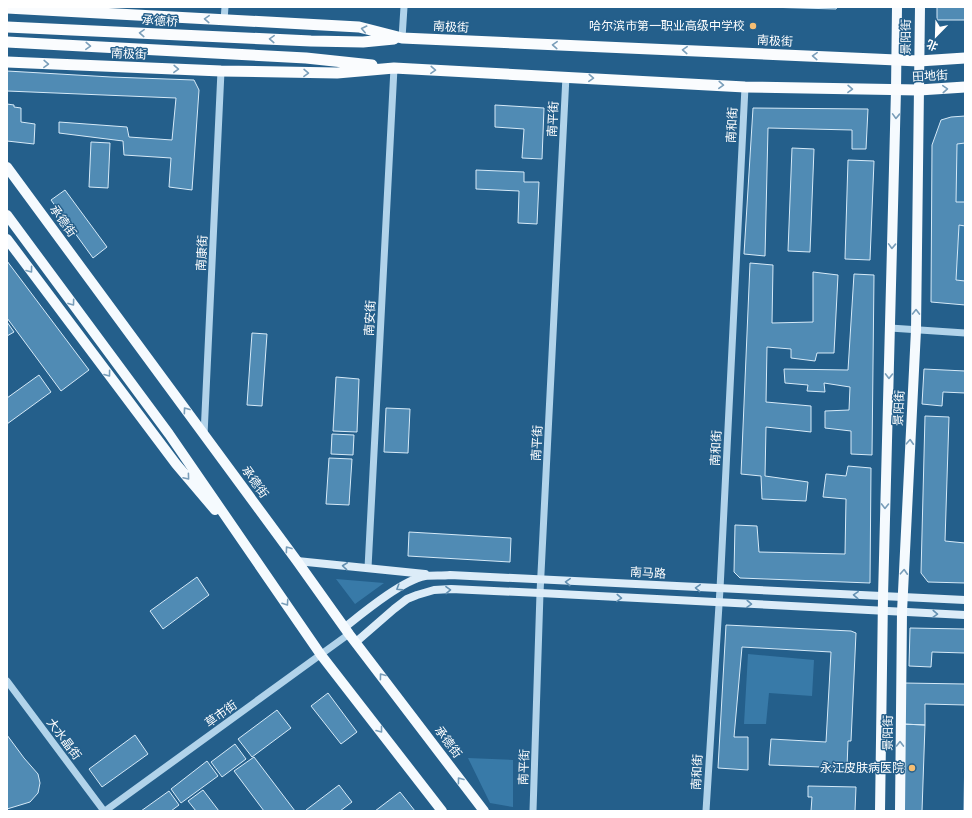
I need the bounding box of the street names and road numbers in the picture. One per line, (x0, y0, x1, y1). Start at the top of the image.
street label: 承德桥 (142, 12, 178, 29)
street label: 南极街 (433, 18, 469, 35)
street label: 景阳街 (898, 19, 913, 55)
street label: 南极街 (757, 32, 793, 49)
street label: 南极街 (111, 45, 147, 62)
street label: 田地街 (912, 67, 948, 84)
street label: 南平街 (544, 101, 561, 137)
street label: 南和街 (723, 107, 740, 143)
street label: 承德街 (47, 202, 80, 240)
street label: 南康街 (193, 235, 210, 271)
street label: 南安街 (361, 300, 378, 336)
street label: 景阳街 (890, 390, 907, 426)
street label: 南平街 (528, 425, 545, 461)
street label: 南和街 (707, 430, 724, 466)
street label: 承德街 (239, 463, 272, 501)
street label: 南马路 (630, 564, 666, 581)
street label: 草市街 (202, 697, 240, 730)
street label: 大水晶街 (44, 715, 85, 762)
street label: 景阳街 (880, 715, 895, 751)
street label: 承德街 (432, 723, 465, 761)
street label: 南平街 (515, 749, 532, 785)
street label: 南和街 (688, 754, 705, 790)

